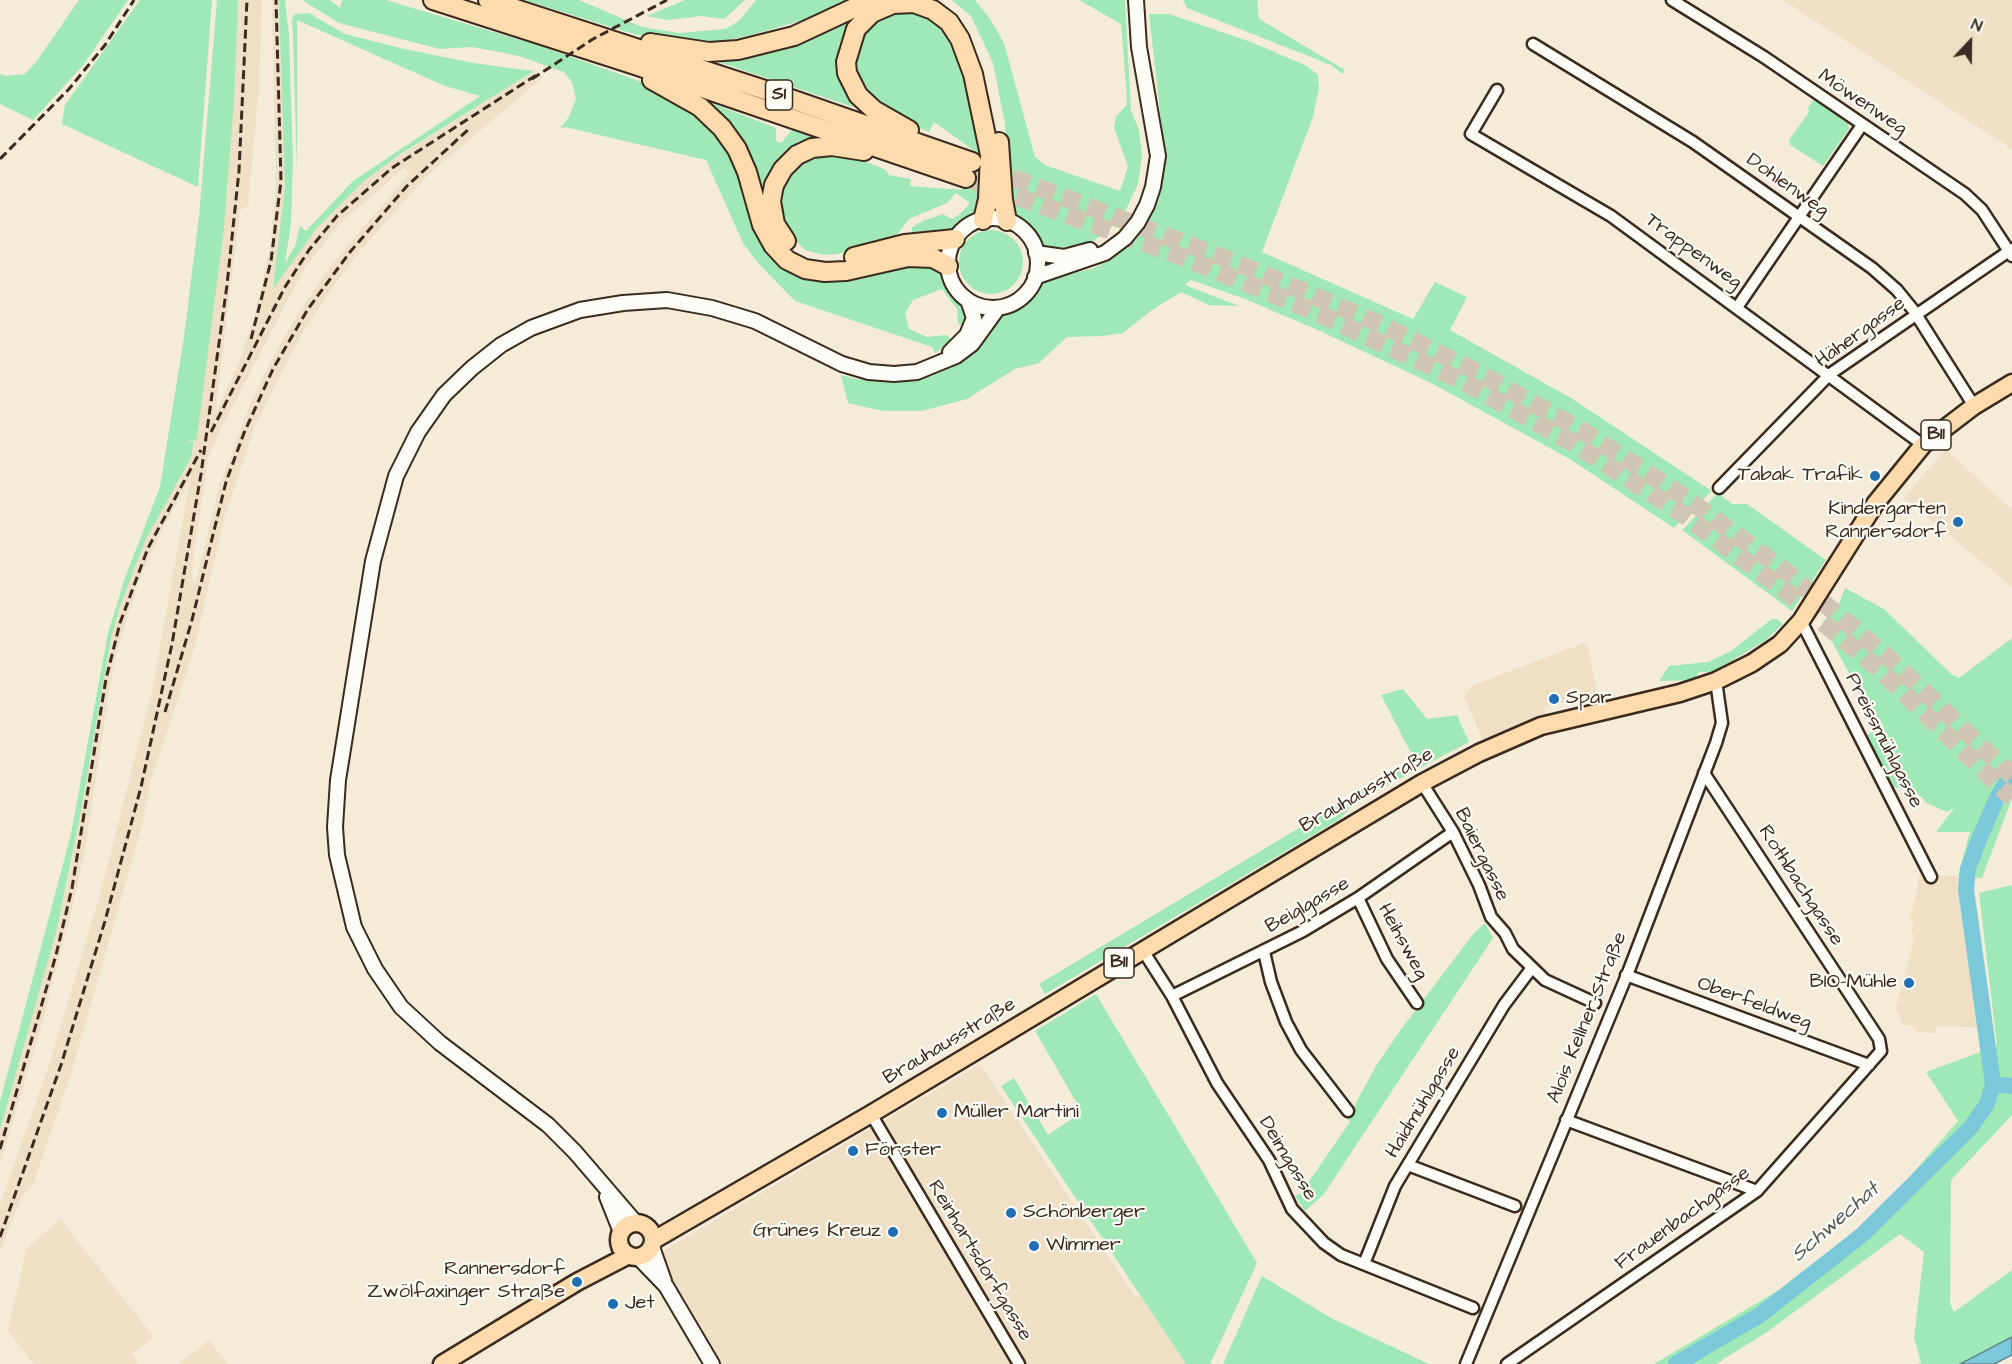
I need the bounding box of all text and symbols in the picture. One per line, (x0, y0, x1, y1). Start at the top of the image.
north arrow (1940, 12, 2000, 72)
text: N (1968, 13, 1986, 37)
street label: Möwenweg (1813, 65, 1911, 141)
road number: S1 (766, 80, 792, 110)
street label: Dohlenweg (1741, 149, 1833, 223)
street label: Trappenweg (1640, 209, 1746, 295)
street label: Hähergasse (1811, 292, 1911, 374)
road number: B11 (1921, 420, 1951, 450)
place label: Tabak Trafik (1738, 464, 1863, 488)
marker: Tabak Trafik (1868, 469, 1882, 483)
place label: Kindergarten Rannersdorf (1825, 498, 1946, 545)
marker: Kindergarten Rannersdorf (1951, 515, 1965, 529)
street label: Preissmühlgasse (1839, 670, 1927, 812)
place label: Spar (1566, 687, 1611, 711)
marker: Spar (1547, 692, 1561, 706)
street label: Brauhausstraße (1296, 743, 1438, 839)
street label: Baiergasse (1448, 805, 1514, 905)
street label: Rothbachgasse (1752, 821, 1848, 951)
street label: Beiglgasse (1262, 872, 1354, 940)
street label: Heihsweg (1371, 900, 1433, 984)
street label: Alois Kellner-Straße (1543, 929, 1633, 1107)
road number: B11 (1104, 948, 1134, 978)
place label: BIO-Mühle (1810, 971, 1897, 995)
street label: Oberfeldweg (1694, 972, 1814, 1036)
marker: BIO-Mühle (1902, 976, 1916, 990)
street label: Brauhausstraße (879, 993, 1021, 1091)
street label: Haidmühlgasse (1381, 1043, 1467, 1163)
place label: Müller Martini (954, 1101, 1079, 1125)
marker: Müller Martini (935, 1106, 949, 1120)
street label: Deimgasse (1253, 1113, 1321, 1205)
place label: Förster (865, 1139, 941, 1163)
marker: Förster (846, 1144, 860, 1158)
street label: Frauenbachgasse (1611, 1162, 1755, 1276)
street label: Reinhartsdorfgasse (922, 1176, 1036, 1346)
water label: Schwechat (1787, 1178, 1885, 1268)
place label: Schönberger (1023, 1201, 1145, 1225)
marker: Schönberger (1004, 1206, 1018, 1220)
place label: Grünes Kreuz (753, 1220, 881, 1244)
marker: Grünes Kreuz (886, 1225, 900, 1239)
place label: Wimmer (1046, 1234, 1121, 1258)
marker: Wimmer (1027, 1239, 1041, 1253)
place label: Rannersdorf Zwölfaxinger Straße (367, 1258, 565, 1305)
marker: Rannersdorf Zwölfaxinger Straße (570, 1275, 584, 1289)
place label: Jet (625, 1292, 654, 1316)
marker: Jet (606, 1297, 620, 1311)

